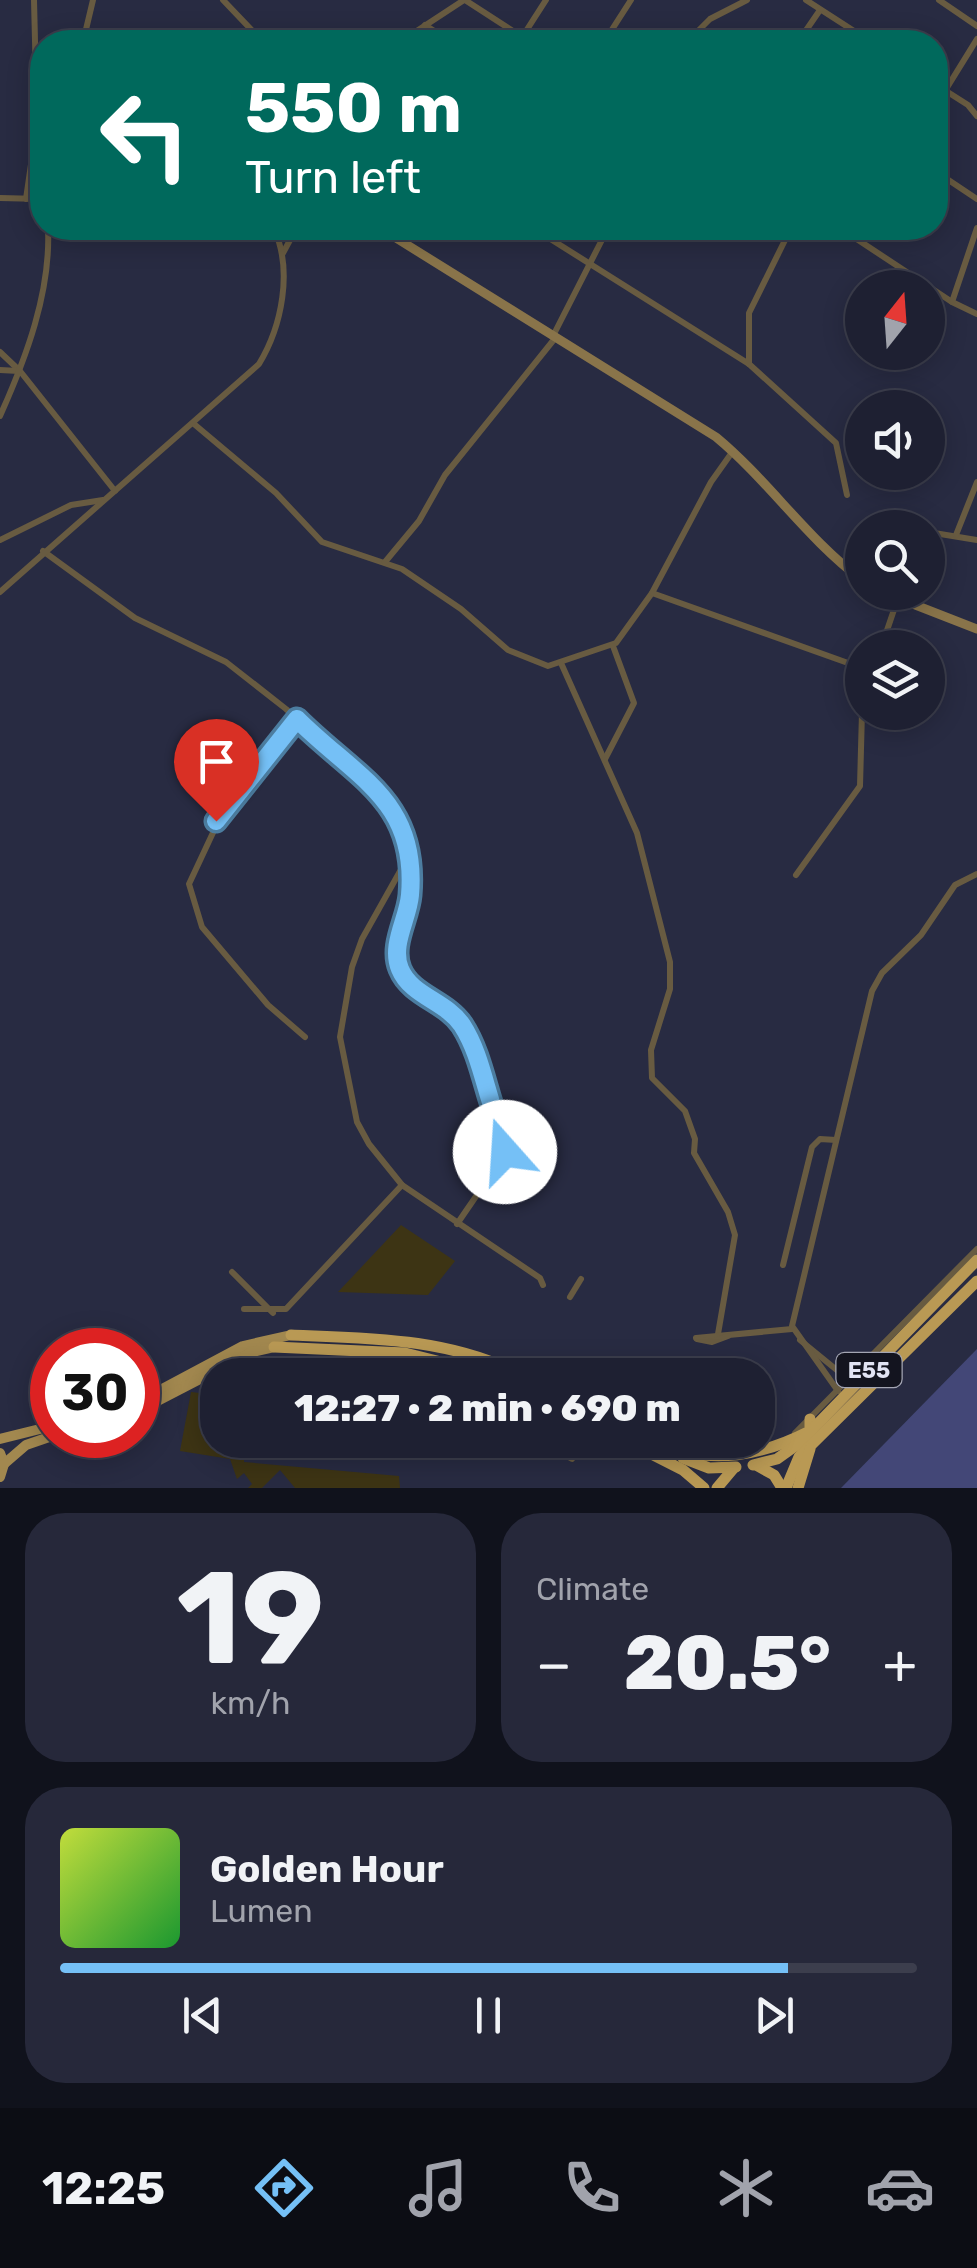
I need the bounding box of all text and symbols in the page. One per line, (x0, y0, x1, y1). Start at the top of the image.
text: 550 m (245, 67, 462, 150)
icon: left (80, 70, 210, 200)
text: Turn left (245, 151, 421, 204)
north arrow (845, 270, 945, 370)
map controls (845, 270, 945, 730)
button: sound (845, 390, 945, 490)
button: search (845, 510, 945, 610)
button: layers (845, 630, 945, 730)
pin (174, 719, 259, 822)
icon: arrive (189, 734, 244, 789)
position arrow (453, 1100, 557, 1204)
speed limit sign: 30 (30, 1328, 160, 1458)
road number: E55 (836, 1353, 902, 1387)
text: 12:27 · 2 min · 690 m (294, 1385, 681, 1431)
text: 19 (177, 1541, 324, 1696)
text: Climate (536, 1570, 649, 1608)
text: 20.5° (624, 1619, 831, 1708)
text: − (536, 1632, 572, 1697)
text: + (883, 1632, 917, 1697)
text: km/h (211, 1684, 290, 1722)
text: Golden Hour (210, 1846, 444, 1892)
text: Lumen (210, 1892, 313, 1930)
icon: previous (175, 1988, 230, 2043)
icon: pause (461, 1988, 516, 2043)
icon: next (747, 1988, 802, 2043)
icon: directions (249, 2153, 319, 2223)
icon: music (403, 2153, 473, 2223)
icon: phone (557, 2153, 627, 2223)
icon: climate (711, 2153, 781, 2223)
icon: car (865, 2153, 935, 2223)
text: 12:25 (42, 2162, 165, 2215)

